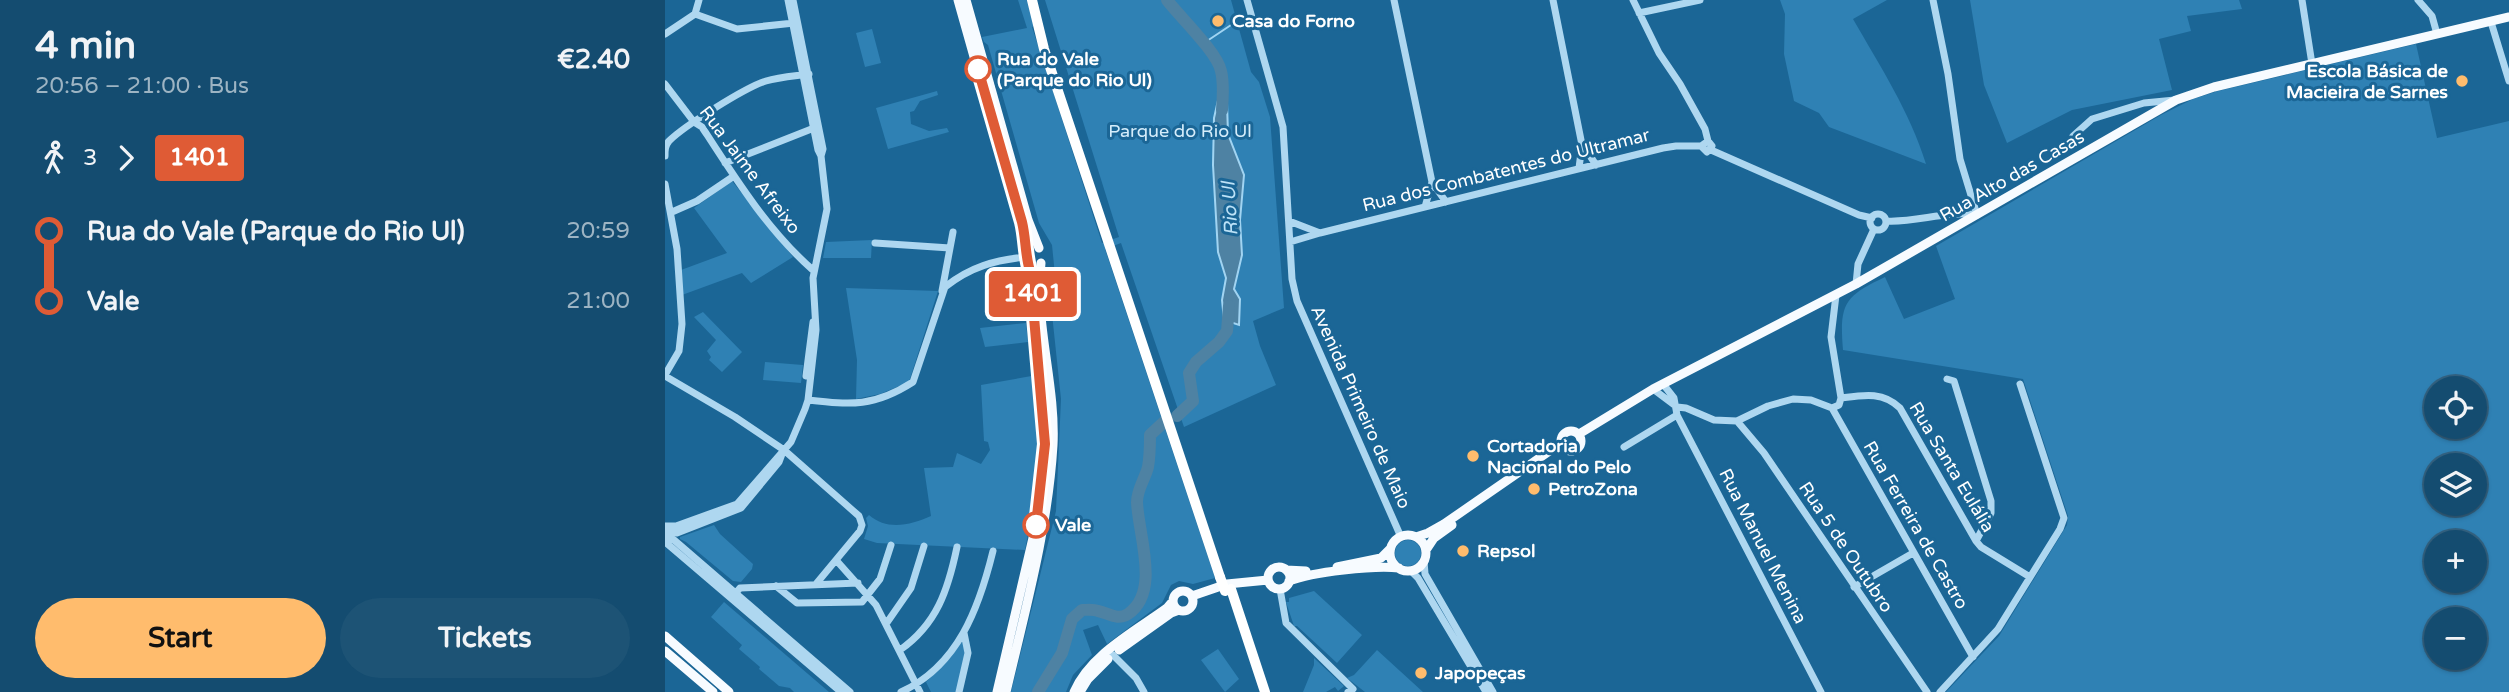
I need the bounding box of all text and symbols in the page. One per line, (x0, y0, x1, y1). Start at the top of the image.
place label: Casa do Forno (1232, 10, 1355, 32)
marker: Casa do Forno (1210, 13, 1226, 29)
text: 4 min (35, 23, 136, 69)
text: €2.40 (557, 44, 630, 75)
place label: Rua do Vale (Parque do Rio Ul) (997, 48, 1152, 91)
marker: Rua do Vale (Parque do Rio Ul) (965, 56, 991, 82)
place label: Escola Básica de Macieira de Sarnes (2286, 60, 2448, 103)
text: 20:56 – 21:00 · Bus (35, 72, 249, 100)
marker: Escola Básica de Macieira de Sarnes (2454, 73, 2470, 89)
street label: Rua Jaime Afreixo (695, 102, 805, 238)
park label: Parque do Rio Ul (1108, 120, 1252, 142)
street label: Rua dos Combatentes do Ultramar (1360, 124, 1652, 216)
street label: Rua Alto das Casas (1936, 126, 2088, 226)
icon: walk (35, 139, 73, 177)
icon: forward (107, 139, 145, 177)
text: 1401 (169, 143, 230, 172)
text: 3 (83, 144, 97, 172)
water label: Rio Ul (1217, 179, 1242, 236)
text: Rua do Vale (Parque do Rio Ul) (87, 216, 465, 247)
text: 20:59 (566, 217, 630, 245)
line badge: 1401 (984, 271, 1082, 317)
text: 1401 (1003, 279, 1063, 308)
text: Vale (87, 286, 139, 317)
text: 21:00 (566, 287, 630, 315)
street label: Avenida Primeiro de Maio (1306, 302, 1416, 512)
map controls (2424, 376, 2487, 670)
button: locate (2424, 376, 2487, 439)
street label: Rua Santa Eulália (1904, 398, 2000, 536)
place label: Cortadoria Nacional do Pelo (1487, 435, 1631, 478)
street label: Rua Ferreira de Castro (1859, 437, 1973, 613)
marker: Cortadoria Nacional do Pelo (1465, 448, 1481, 464)
button: layers (2424, 453, 2487, 516)
street label: Rua Manuel Menina (1714, 465, 1812, 627)
street label: Rua 5 de Outubro (1794, 477, 1898, 617)
place label: PetroZona (1548, 478, 1638, 500)
marker: PetroZona (1526, 481, 1542, 497)
marker: Vale (1023, 512, 1049, 538)
place label: Vale (1055, 514, 1091, 536)
button: + (2424, 530, 2487, 593)
place label: Repsol (1477, 540, 1535, 562)
marker: Repsol (1455, 543, 1471, 559)
button: Start (35, 598, 326, 678)
button: Tickets (340, 598, 630, 678)
button: − (2424, 607, 2487, 670)
place label: Japopeças (1434, 662, 1526, 684)
marker: Japopeças (1413, 665, 1429, 681)

